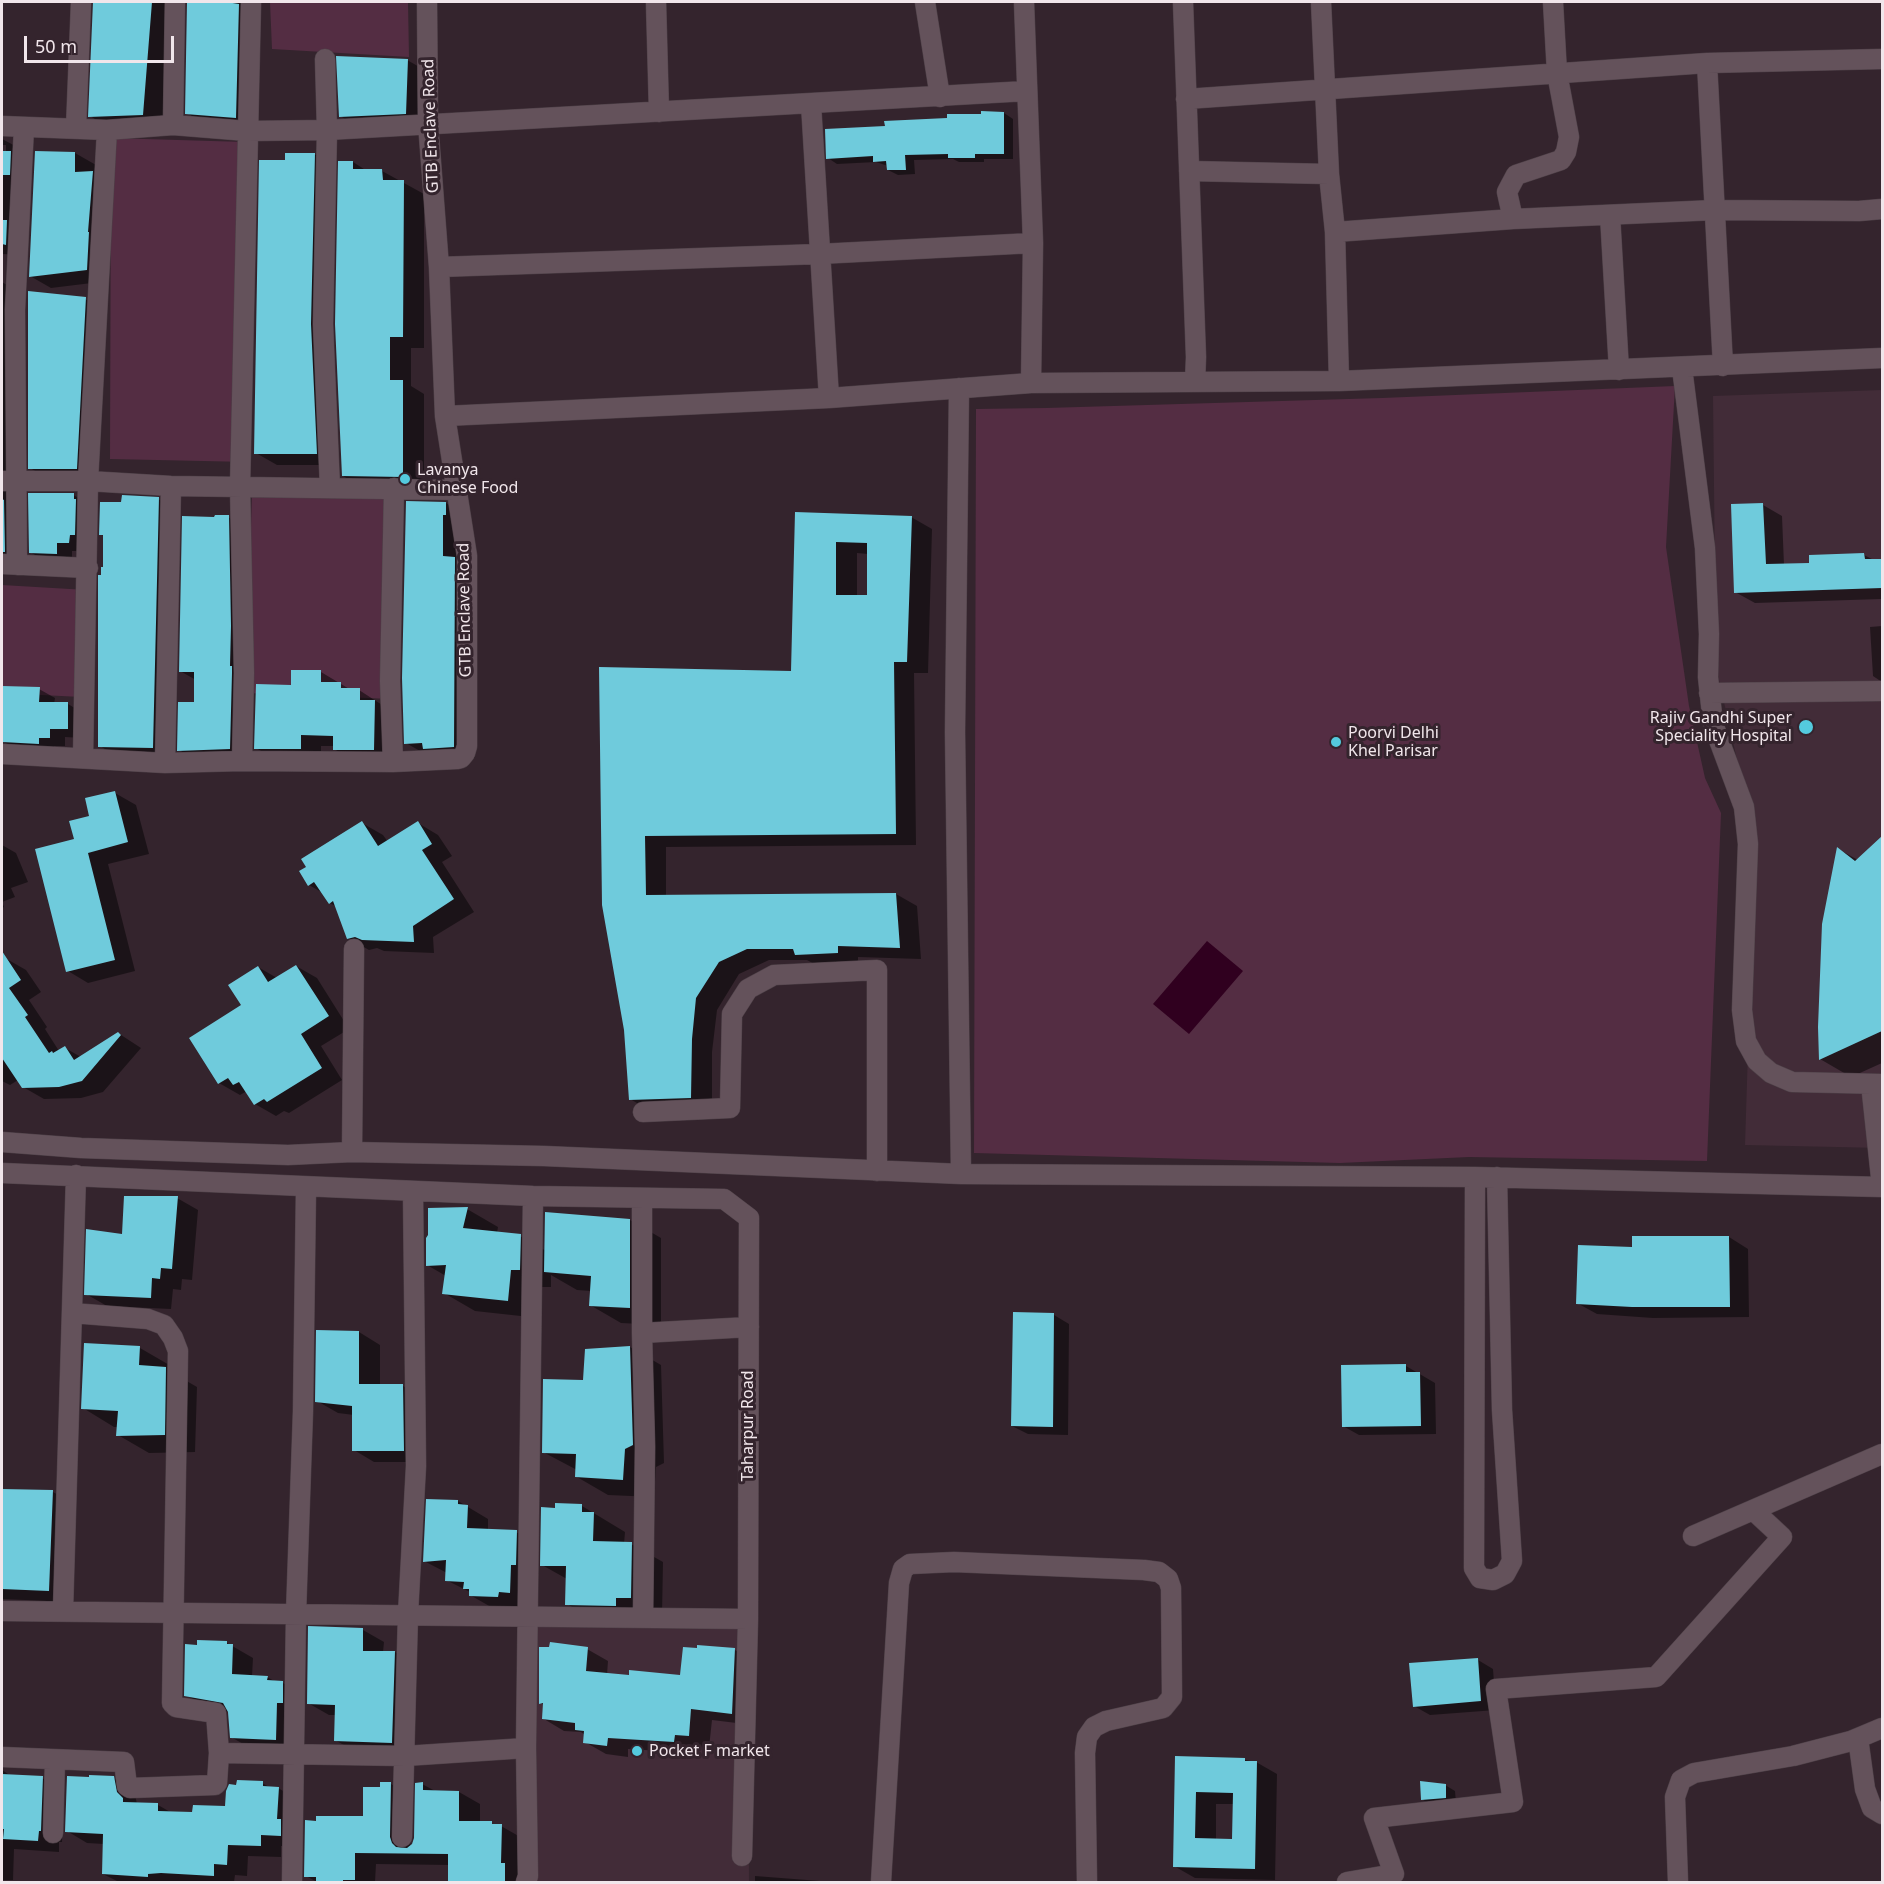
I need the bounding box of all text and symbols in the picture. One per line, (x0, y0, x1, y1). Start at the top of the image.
scale bar (27, 24, 177, 62)
text: 50 m (35, 34, 77, 58)
street label: GTB Enclave Road (419, 58, 443, 194)
place label: Lavanya Chinese Food (417, 460, 518, 498)
marker: Lavanya Chinese Food (398, 472, 412, 486)
street label: GTB Enclave Road (454, 543, 476, 677)
place label: Rajiv Gandhi Super Speciality Hospital (1650, 708, 1792, 746)
marker: Rajiv Gandhi Super Speciality Hospital (1797, 718, 1815, 736)
place label: Poorvi Delhi Khel Parisar (1348, 723, 1439, 761)
marker: Poorvi Delhi Khel Parisar (1329, 735, 1343, 749)
street label: Taharpur Road (738, 1370, 758, 1482)
place label: Pocket F market (649, 1741, 770, 1761)
marker: Pocket F market (630, 1744, 644, 1758)

